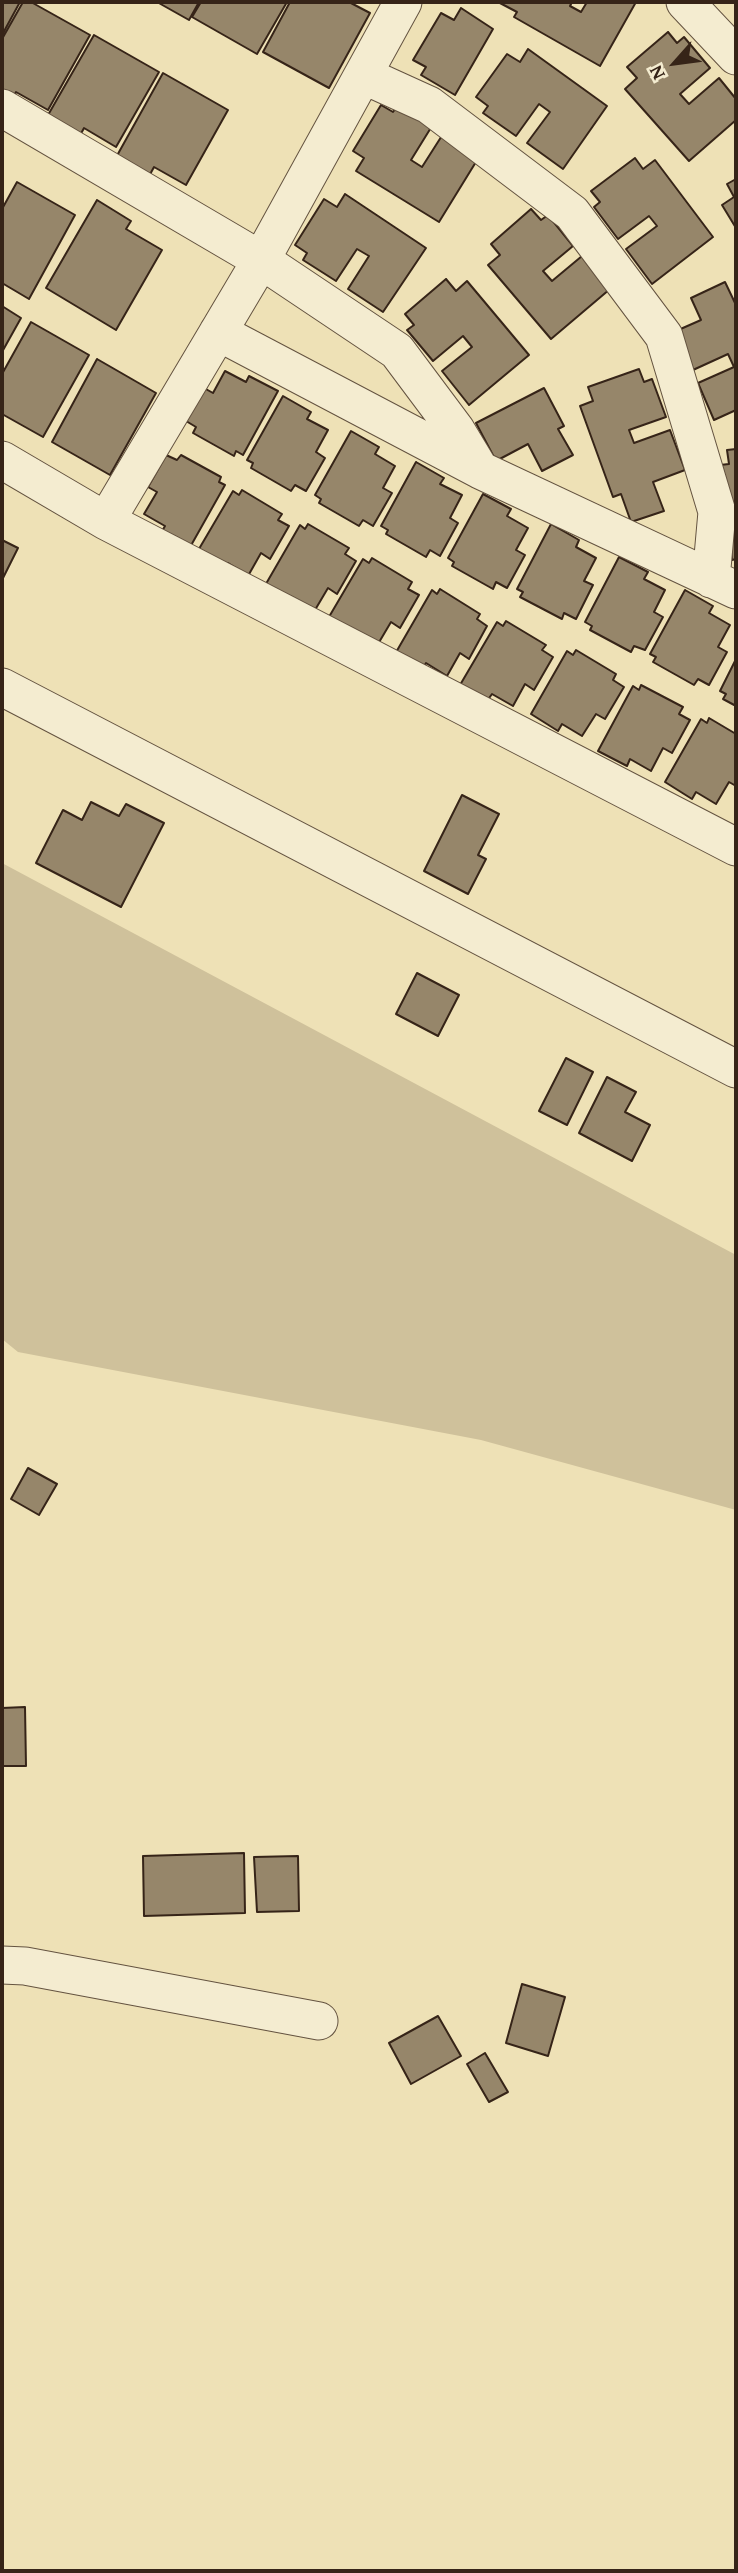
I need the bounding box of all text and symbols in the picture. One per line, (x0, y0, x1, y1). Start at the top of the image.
north arrow (640, 28, 710, 98)
text: N (641, 61, 672, 85)

